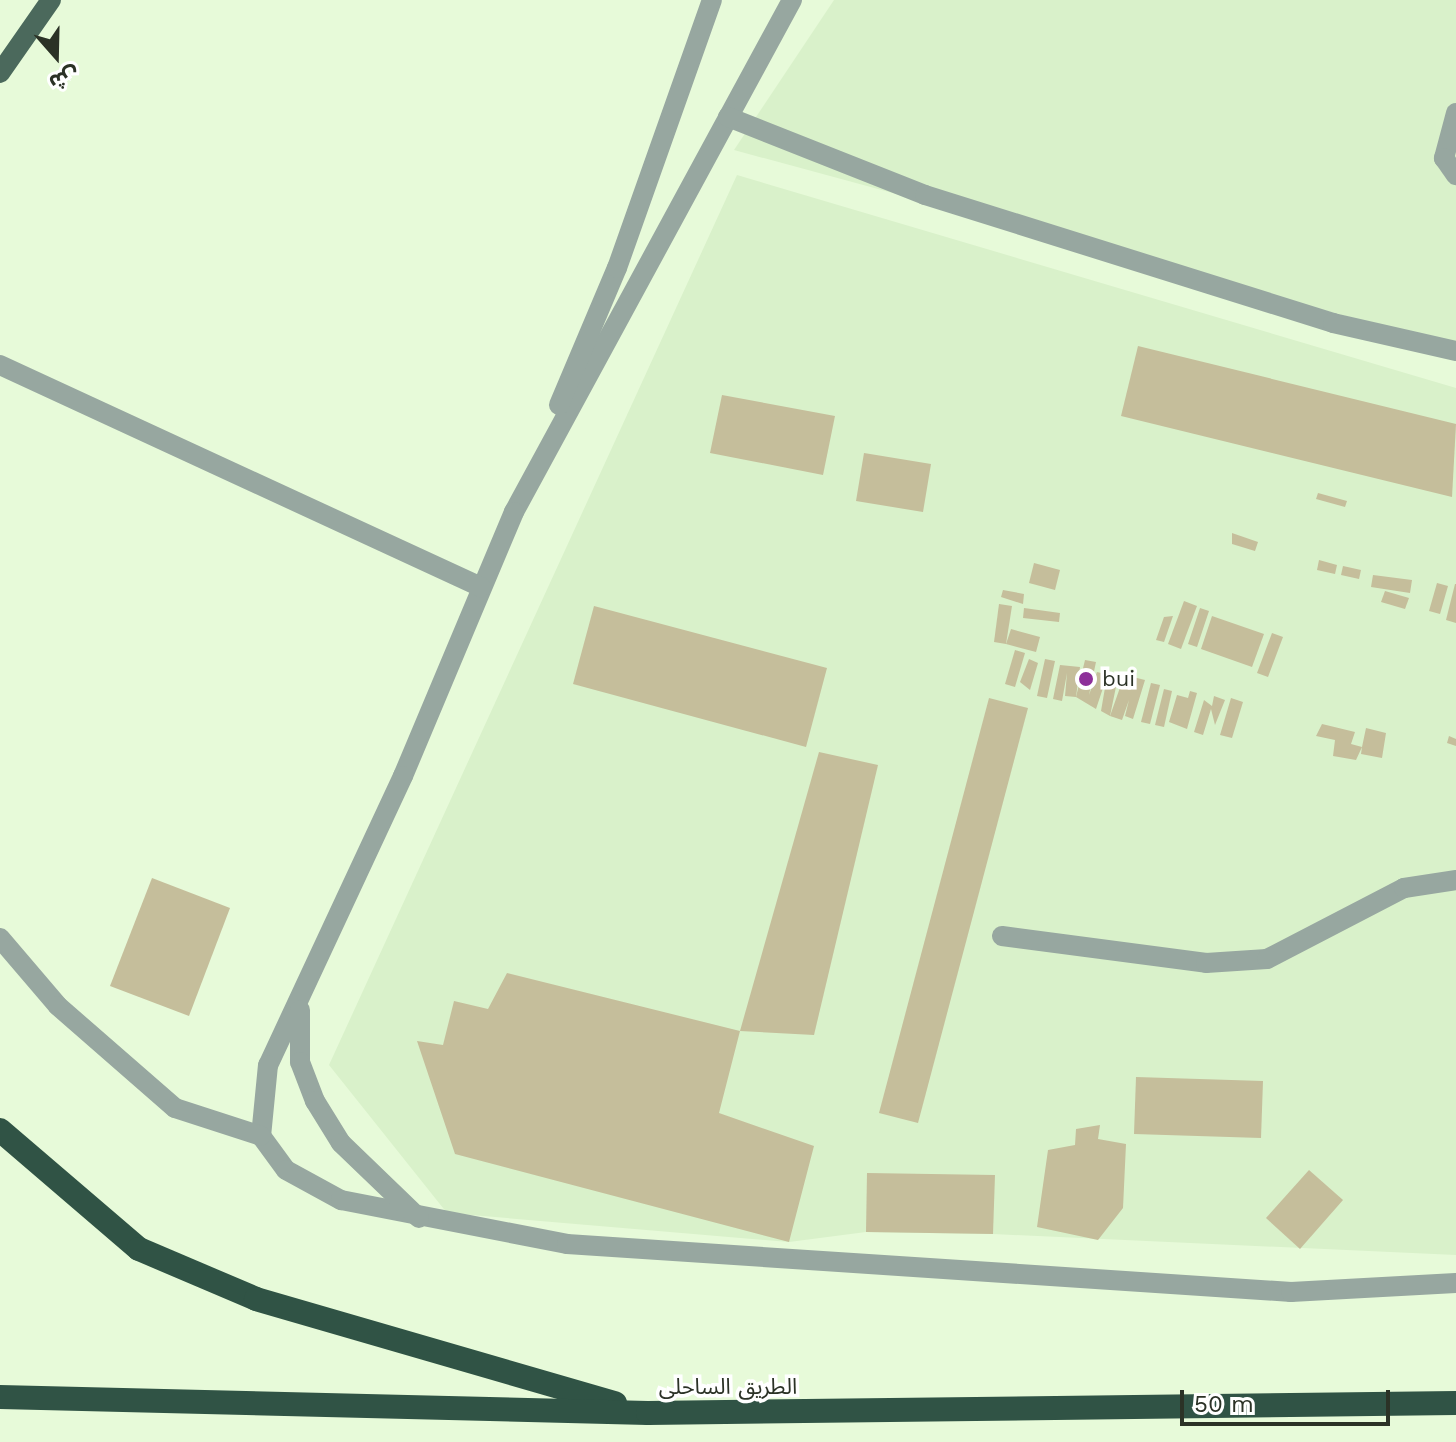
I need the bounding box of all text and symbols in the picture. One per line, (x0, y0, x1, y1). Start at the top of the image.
north arrow (16, 16, 96, 96)
text: ش (46, 62, 83, 96)
place label: bui (1102, 666, 1135, 692)
marker: bui (1077, 670, 1095, 688)
street label: الطريق الساحلى (659, 1374, 797, 1400)
scale bar (1184, 1374, 1394, 1424)
text: 50 m (1194, 1390, 1254, 1418)

